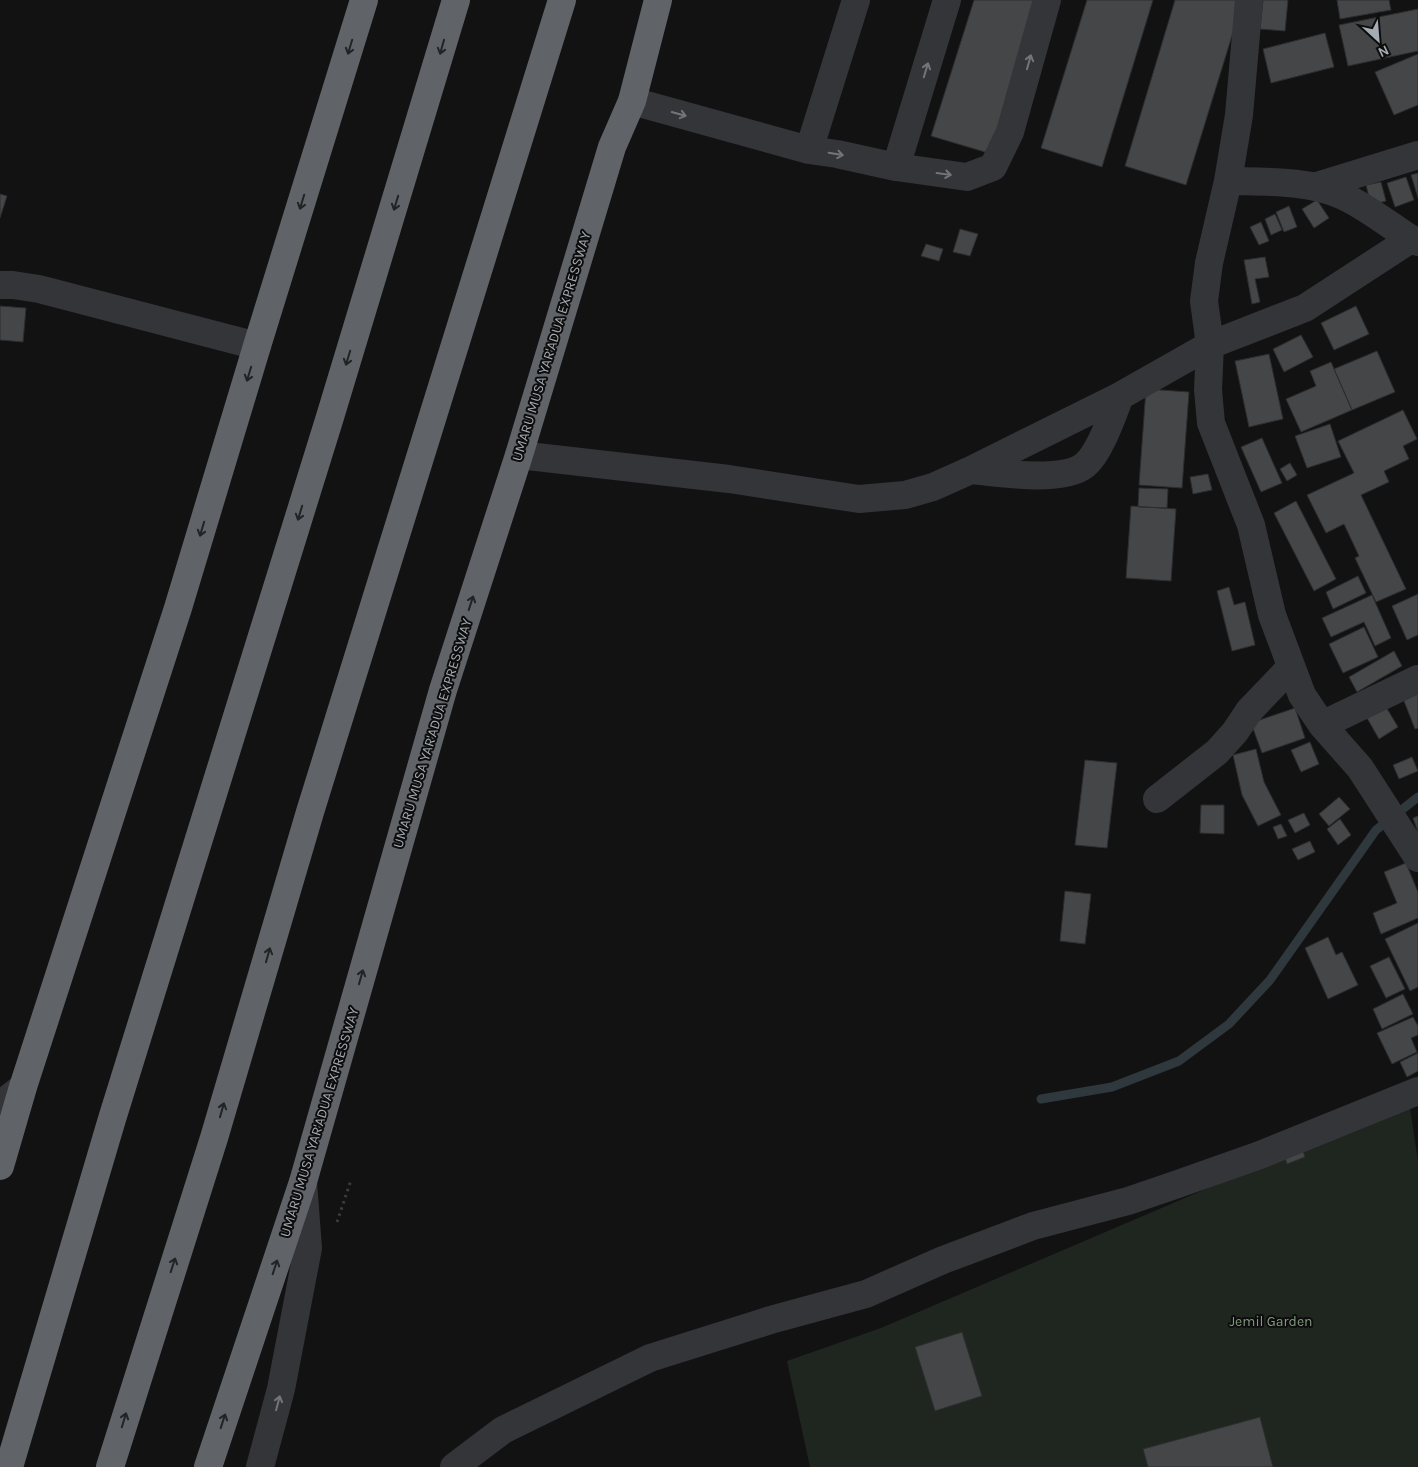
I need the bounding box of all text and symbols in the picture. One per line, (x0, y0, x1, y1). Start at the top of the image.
north arrow (1353, 15, 1403, 65)
one-way arrow (344, 38, 354, 54)
one-way arrow (436, 38, 446, 54)
text: N (1375, 41, 1392, 61)
one-way arrow (1025, 55, 1035, 71)
one-way arrow (921, 63, 931, 79)
one-way arrow (670, 109, 686, 119)
one-way arrow (828, 149, 844, 159)
one-way arrow (936, 169, 952, 179)
one-way arrow (296, 193, 306, 209)
one-way arrow (390, 194, 400, 210)
street label: UMARU MUSA YAR'ADUA EXPRESSWAY (508, 229, 595, 463)
one-way arrow (343, 350, 353, 366)
one-way arrow (243, 365, 253, 381)
one-way arrow (295, 505, 305, 521)
one-way arrow (196, 521, 206, 537)
one-way arrow (467, 595, 477, 611)
street label: UMARU MUSA YAR'ADUA EXPRESSWAY (389, 616, 476, 850)
one-way arrow (264, 947, 274, 963)
one-way arrow (357, 969, 367, 985)
street label: UMARU MUSA YAR'ADUA EXPRESSWAY (276, 1005, 363, 1239)
one-way arrow (218, 1103, 228, 1119)
one-way arrow (169, 1258, 179, 1274)
one-way arrow (271, 1259, 280, 1275)
park label: Jemil Garden (1229, 1313, 1313, 1330)
one-way arrow (273, 1396, 283, 1412)
one-way arrow (120, 1413, 130, 1429)
one-way arrow (219, 1413, 229, 1429)

